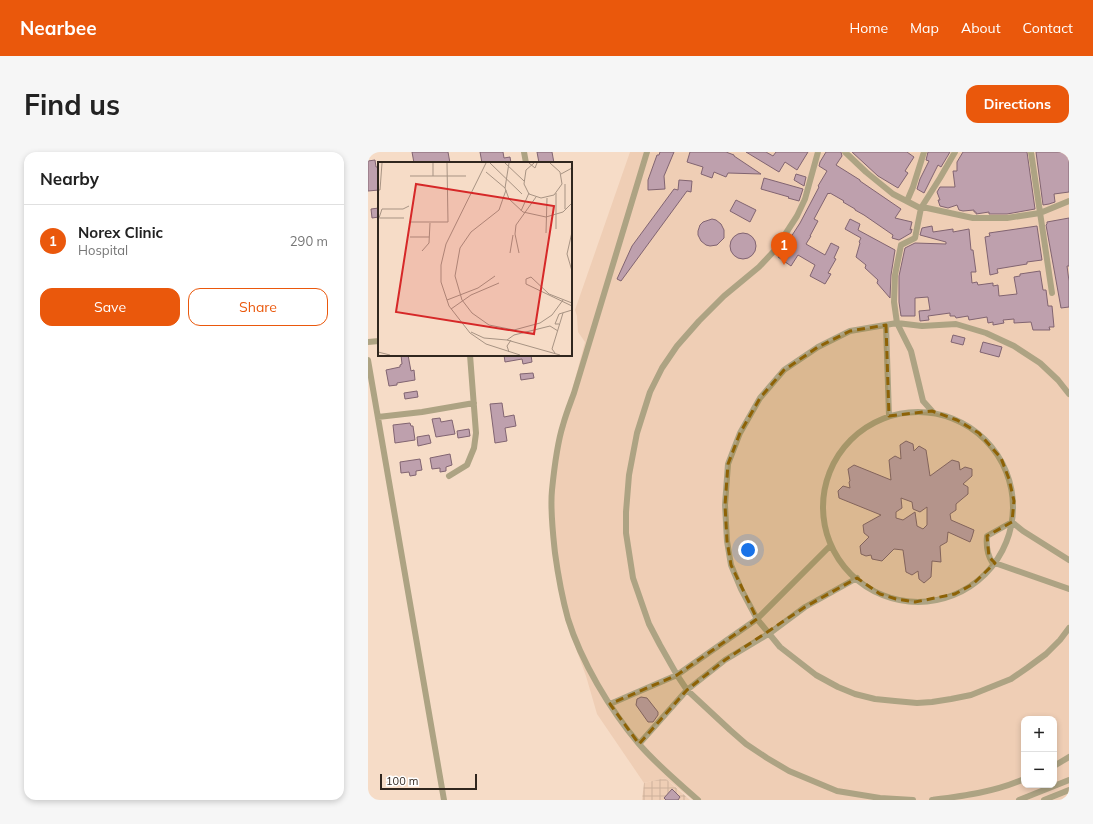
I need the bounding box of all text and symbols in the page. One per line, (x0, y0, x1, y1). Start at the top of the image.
text: Nearbee (20, 16, 97, 40)
text: Home (849, 19, 888, 37)
text: Map (910, 19, 939, 37)
text: About (961, 19, 1001, 37)
text: Contact (1023, 19, 1073, 37)
button: Directions (966, 85, 1069, 123)
text: Find us (24, 87, 120, 122)
inset map (378, 162, 572, 356)
text: Nearby (40, 168, 99, 189)
text: Norex Clinic (78, 223, 163, 242)
pin: 1 (771, 232, 797, 265)
text: 1 (49, 233, 57, 249)
text: 290 m (290, 233, 328, 249)
text: Hospital (78, 242, 128, 258)
button: Save (40, 288, 180, 326)
button: Share (188, 288, 328, 326)
your location (738, 540, 758, 560)
map controls (1021, 716, 1057, 788)
button: + (1021, 716, 1057, 752)
button: − (1021, 752, 1057, 788)
scale bar (380, 772, 477, 791)
text: 100 m (386, 774, 418, 788)

